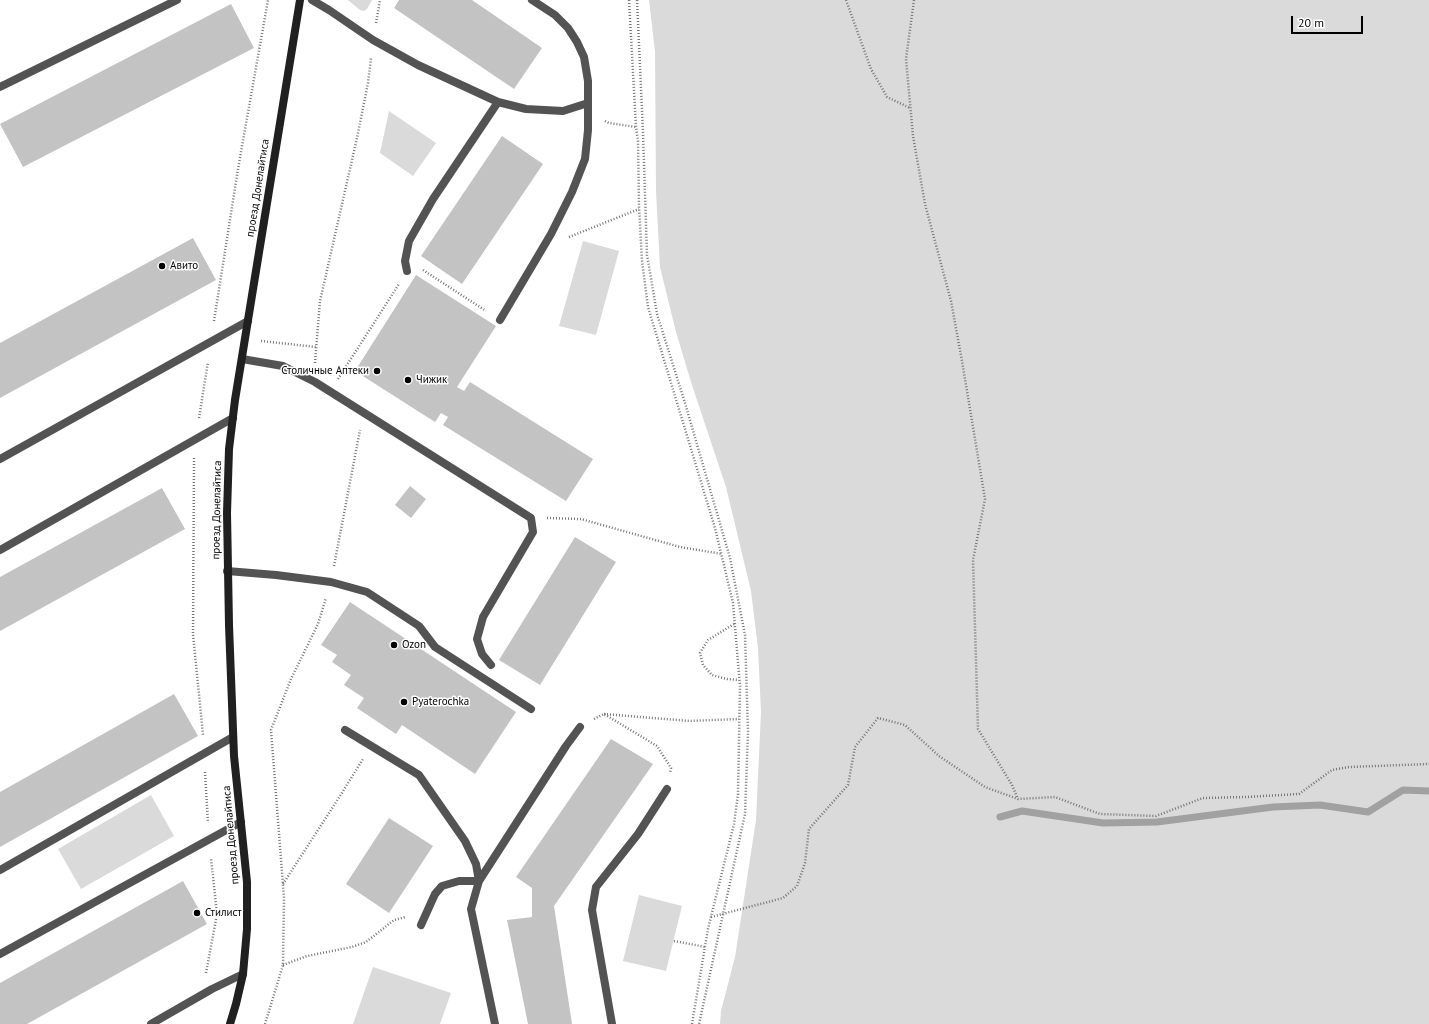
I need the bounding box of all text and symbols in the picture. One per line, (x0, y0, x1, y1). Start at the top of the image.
scale bar (1293, 8, 1365, 34)
text: 20 m (1298, 15, 1324, 30)
street label: проезд Донелайтиса (244, 138, 272, 238)
place label: Авито (170, 259, 198, 273)
marker: Авито (157, 261, 167, 271)
place label: Столичные Аптеки (281, 364, 369, 378)
marker: Столичные Аптеки (372, 366, 382, 376)
place label: Чижик (416, 373, 447, 387)
marker: Чижик (403, 375, 413, 385)
street label: проезд Донелайтиса (210, 460, 224, 560)
place label: Ozon (402, 638, 426, 652)
marker: Ozon (389, 640, 399, 650)
place label: Pyaterochka (412, 695, 469, 709)
marker: Pyaterochka (399, 697, 409, 707)
street label: проезд Донелайтиса (220, 785, 242, 885)
place label: Стилист (205, 906, 242, 920)
marker: Стилист (192, 908, 202, 918)

